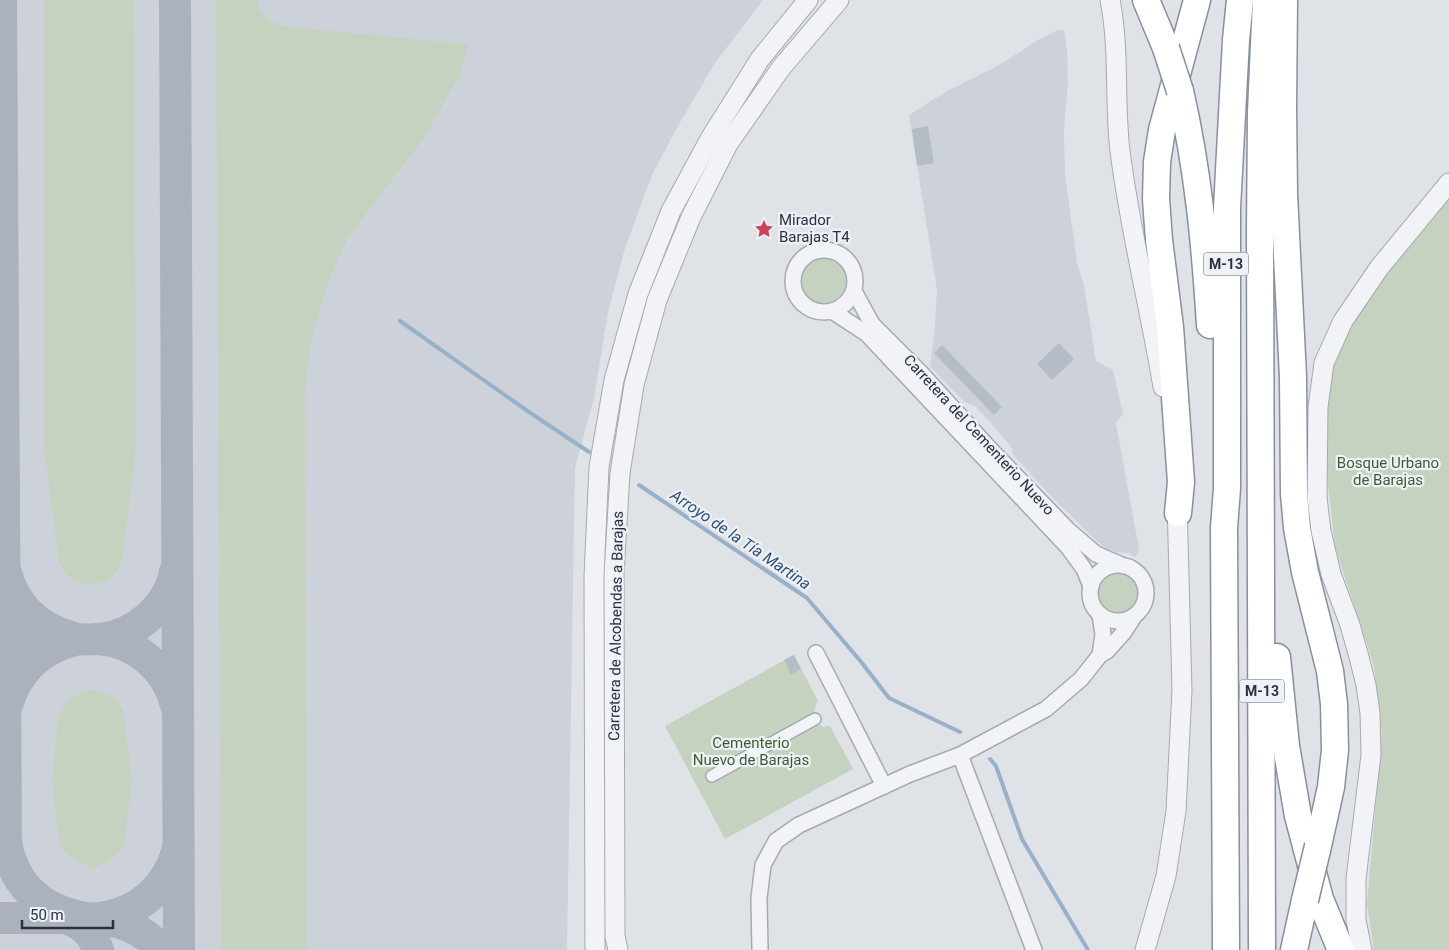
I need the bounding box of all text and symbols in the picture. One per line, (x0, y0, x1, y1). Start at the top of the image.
place label: Mirador Barajas T4 (779, 211, 850, 246)
place icon: Mirador Barajas T4 (753, 218, 775, 240)
road number: M-13 (1204, 252, 1248, 276)
street label: Carretera del Cementerio Nuevo (900, 351, 1058, 519)
park label: Bosque Urbano de Barajas (1337, 454, 1439, 489)
water label: Arroyo de la Tía Martina (666, 485, 814, 593)
street label: Carretera de Alcobendas a Barajas (605, 511, 627, 741)
road number: M-13 (1240, 679, 1284, 702)
park label: Cementerio Nuevo de Barajas (693, 734, 809, 769)
scale bar (22, 898, 114, 930)
text: 50 m (30, 906, 64, 924)

